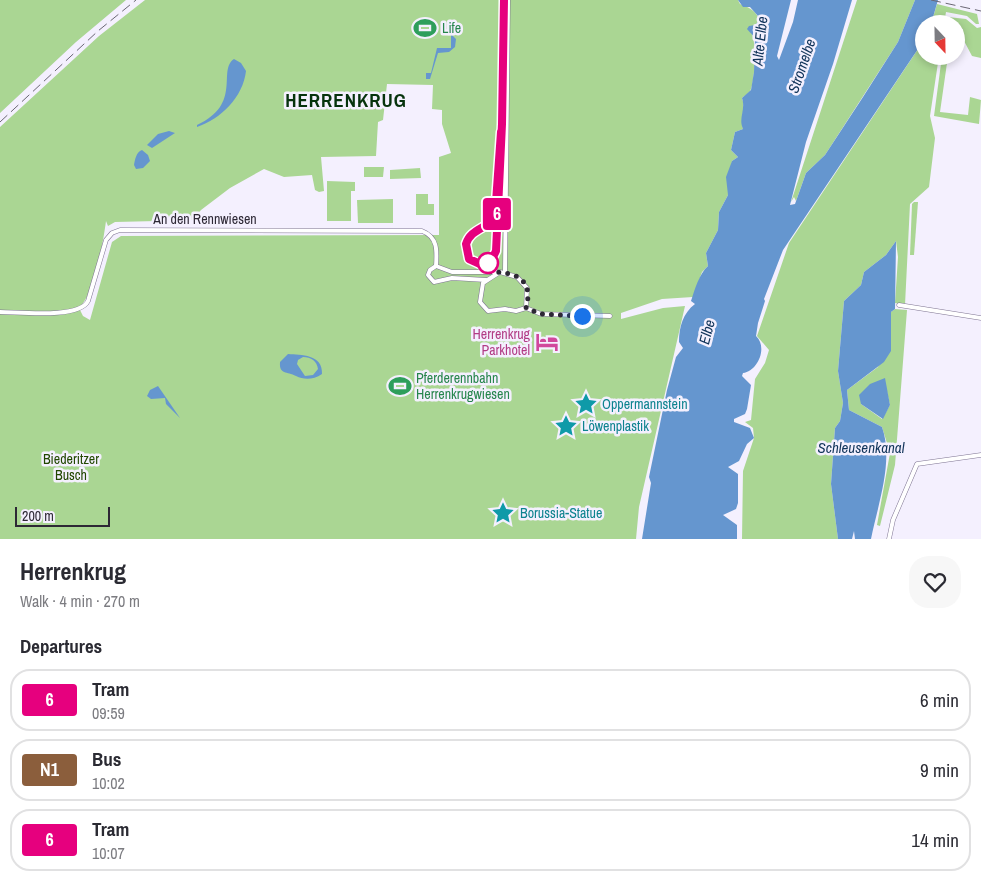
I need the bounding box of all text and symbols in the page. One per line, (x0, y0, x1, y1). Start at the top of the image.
sports icon: Life (412, 15, 438, 41)
water label: Alte Elbe (746, 15, 773, 68)
north arrow (915, 15, 965, 65)
map controls (915, 15, 965, 65)
place label: Life (442, 19, 461, 37)
water label: Stromelbe (782, 36, 821, 96)
district label: HERRENKRUG (285, 87, 407, 113)
line badge: 6 (481, 198, 513, 230)
text: 6 (493, 201, 501, 226)
street label: An den Rennwiesen (152, 210, 257, 228)
unlabelled marker (477, 252, 499, 274)
your location (570, 304, 595, 329)
water label: Elbe (693, 317, 720, 346)
place label: Herrenkrug Parkhotel (473, 325, 531, 359)
hotel icon: Herrenkrug Parkhotel (534, 329, 560, 355)
place label: Pferderennbahn Herrenkrugwiesen (416, 369, 510, 403)
sports icon: Pferderennbahn Herrenkrugwiesen (387, 373, 413, 399)
place icon: Oppermannstein (573, 391, 599, 417)
place label: Oppermannstein (602, 395, 688, 413)
place icon: Löwenplastik (553, 413, 579, 439)
place label: Löwenplastik (582, 417, 649, 435)
water label: Schleusenkanal (818, 437, 905, 458)
park label: Biederitzer Busch (43, 450, 99, 484)
place icon: Borussia-Statue (490, 500, 516, 526)
scale bar (15, 504, 110, 527)
place label: Borussia-Statue (520, 504, 602, 522)
text: 200 m (22, 507, 54, 525)
text: Herrenkrug (20, 555, 126, 587)
button: heart (909, 556, 961, 608)
text: Walk · 4 min · 270 m (20, 590, 140, 612)
text: Departures (20, 633, 102, 659)
text: Tram (92, 676, 129, 702)
text: 6 (45, 687, 54, 712)
text: 6 min (920, 687, 959, 713)
text: 09:59 (92, 702, 125, 724)
text: Bus (92, 746, 121, 772)
text: N1 (40, 757, 59, 782)
text: 9 min (920, 757, 959, 783)
text: 10:02 (92, 772, 125, 794)
text: Tram (92, 816, 129, 842)
text: 6 (45, 827, 54, 852)
text: 14 min (911, 827, 959, 853)
text: 10:07 (92, 842, 125, 864)

